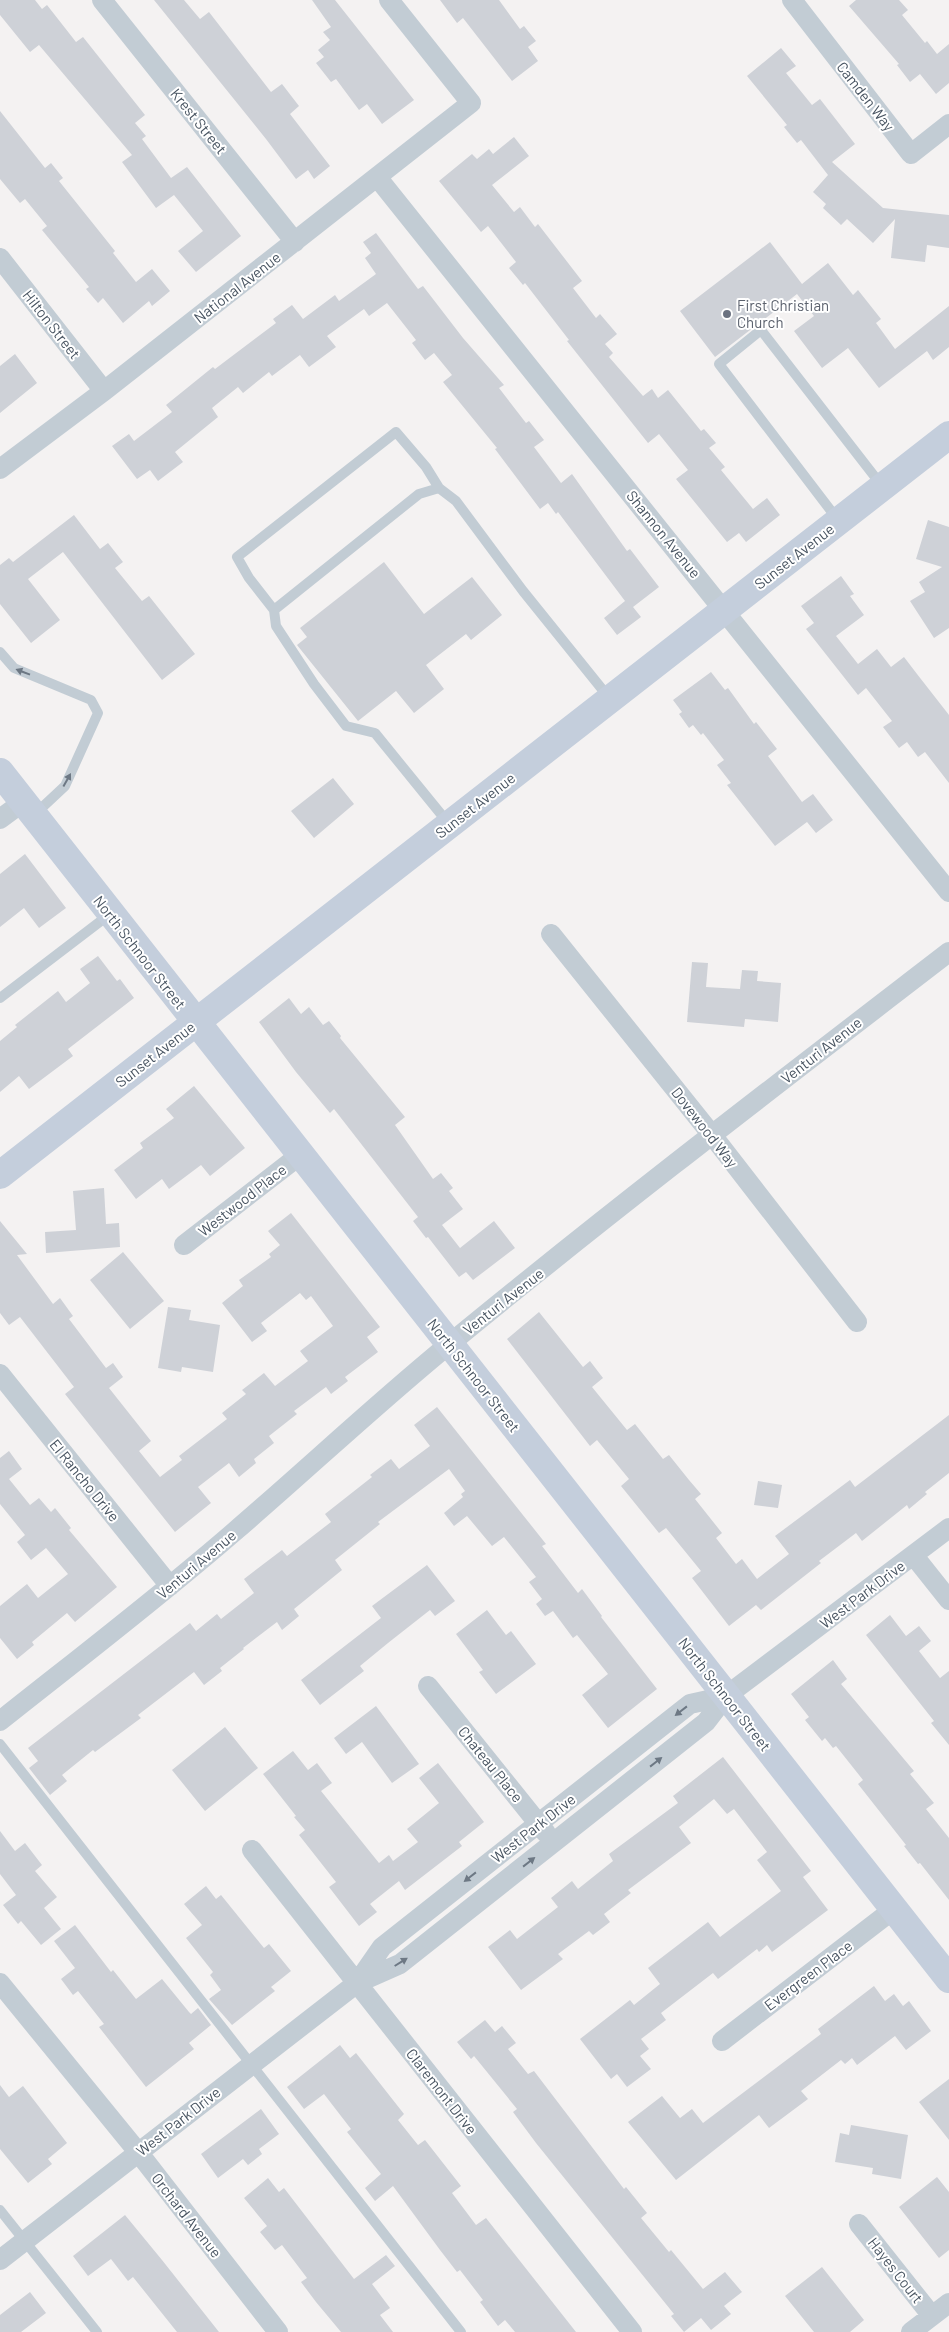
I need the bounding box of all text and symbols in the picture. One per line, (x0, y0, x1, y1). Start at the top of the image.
street label: Camden Way (833, 58, 899, 134)
street label: Krest Street (167, 85, 231, 157)
street label: National Avenue (190, 248, 284, 326)
street label: Hilton Street (20, 286, 84, 362)
place label: First Christian Church (737, 296, 829, 331)
marker: First Christian Church (721, 308, 733, 320)
street label: Shannon Avenue (623, 487, 705, 581)
street label: Sunset Avenue (751, 519, 837, 593)
one-way arrow (15, 668, 30, 676)
street label: Sunset Avenue (432, 768, 518, 842)
one-way arrow (63, 773, 71, 788)
street label: North Schnoor Street (90, 892, 190, 1012)
street label: Venturi Avenue (777, 1013, 865, 1087)
street label: Sunset Avenue (112, 1017, 198, 1091)
street label: Dovewood Way (668, 1083, 742, 1171)
street label: Westwood Place (194, 1160, 290, 1240)
street label: Venturi Avenue (459, 1264, 547, 1338)
street label: North Schnoor Street (424, 1315, 524, 1435)
street label: El Rancho Drive (46, 1435, 124, 1525)
street label: Venturi Avenue (153, 1526, 239, 1602)
street label: West Park Drive (816, 1556, 908, 1632)
street label: North Schnoor Street (675, 1634, 775, 1754)
one-way arrow (675, 1706, 688, 1717)
street label: Chateau Place (455, 1722, 527, 1806)
one-way arrow (649, 1756, 662, 1767)
street label: West Park Drive (487, 1790, 579, 1866)
one-way arrow (522, 1857, 535, 1868)
one-way arrow (464, 1871, 477, 1882)
street label: Evergreen Place (760, 1936, 856, 2014)
one-way arrow (394, 1957, 407, 1967)
street label: Claremont Drive (403, 2044, 481, 2138)
street label: West Park Drive (132, 2083, 224, 2159)
street label: Orchard Avenue (148, 2169, 226, 2261)
street label: Hayes Court (865, 2234, 927, 2306)

